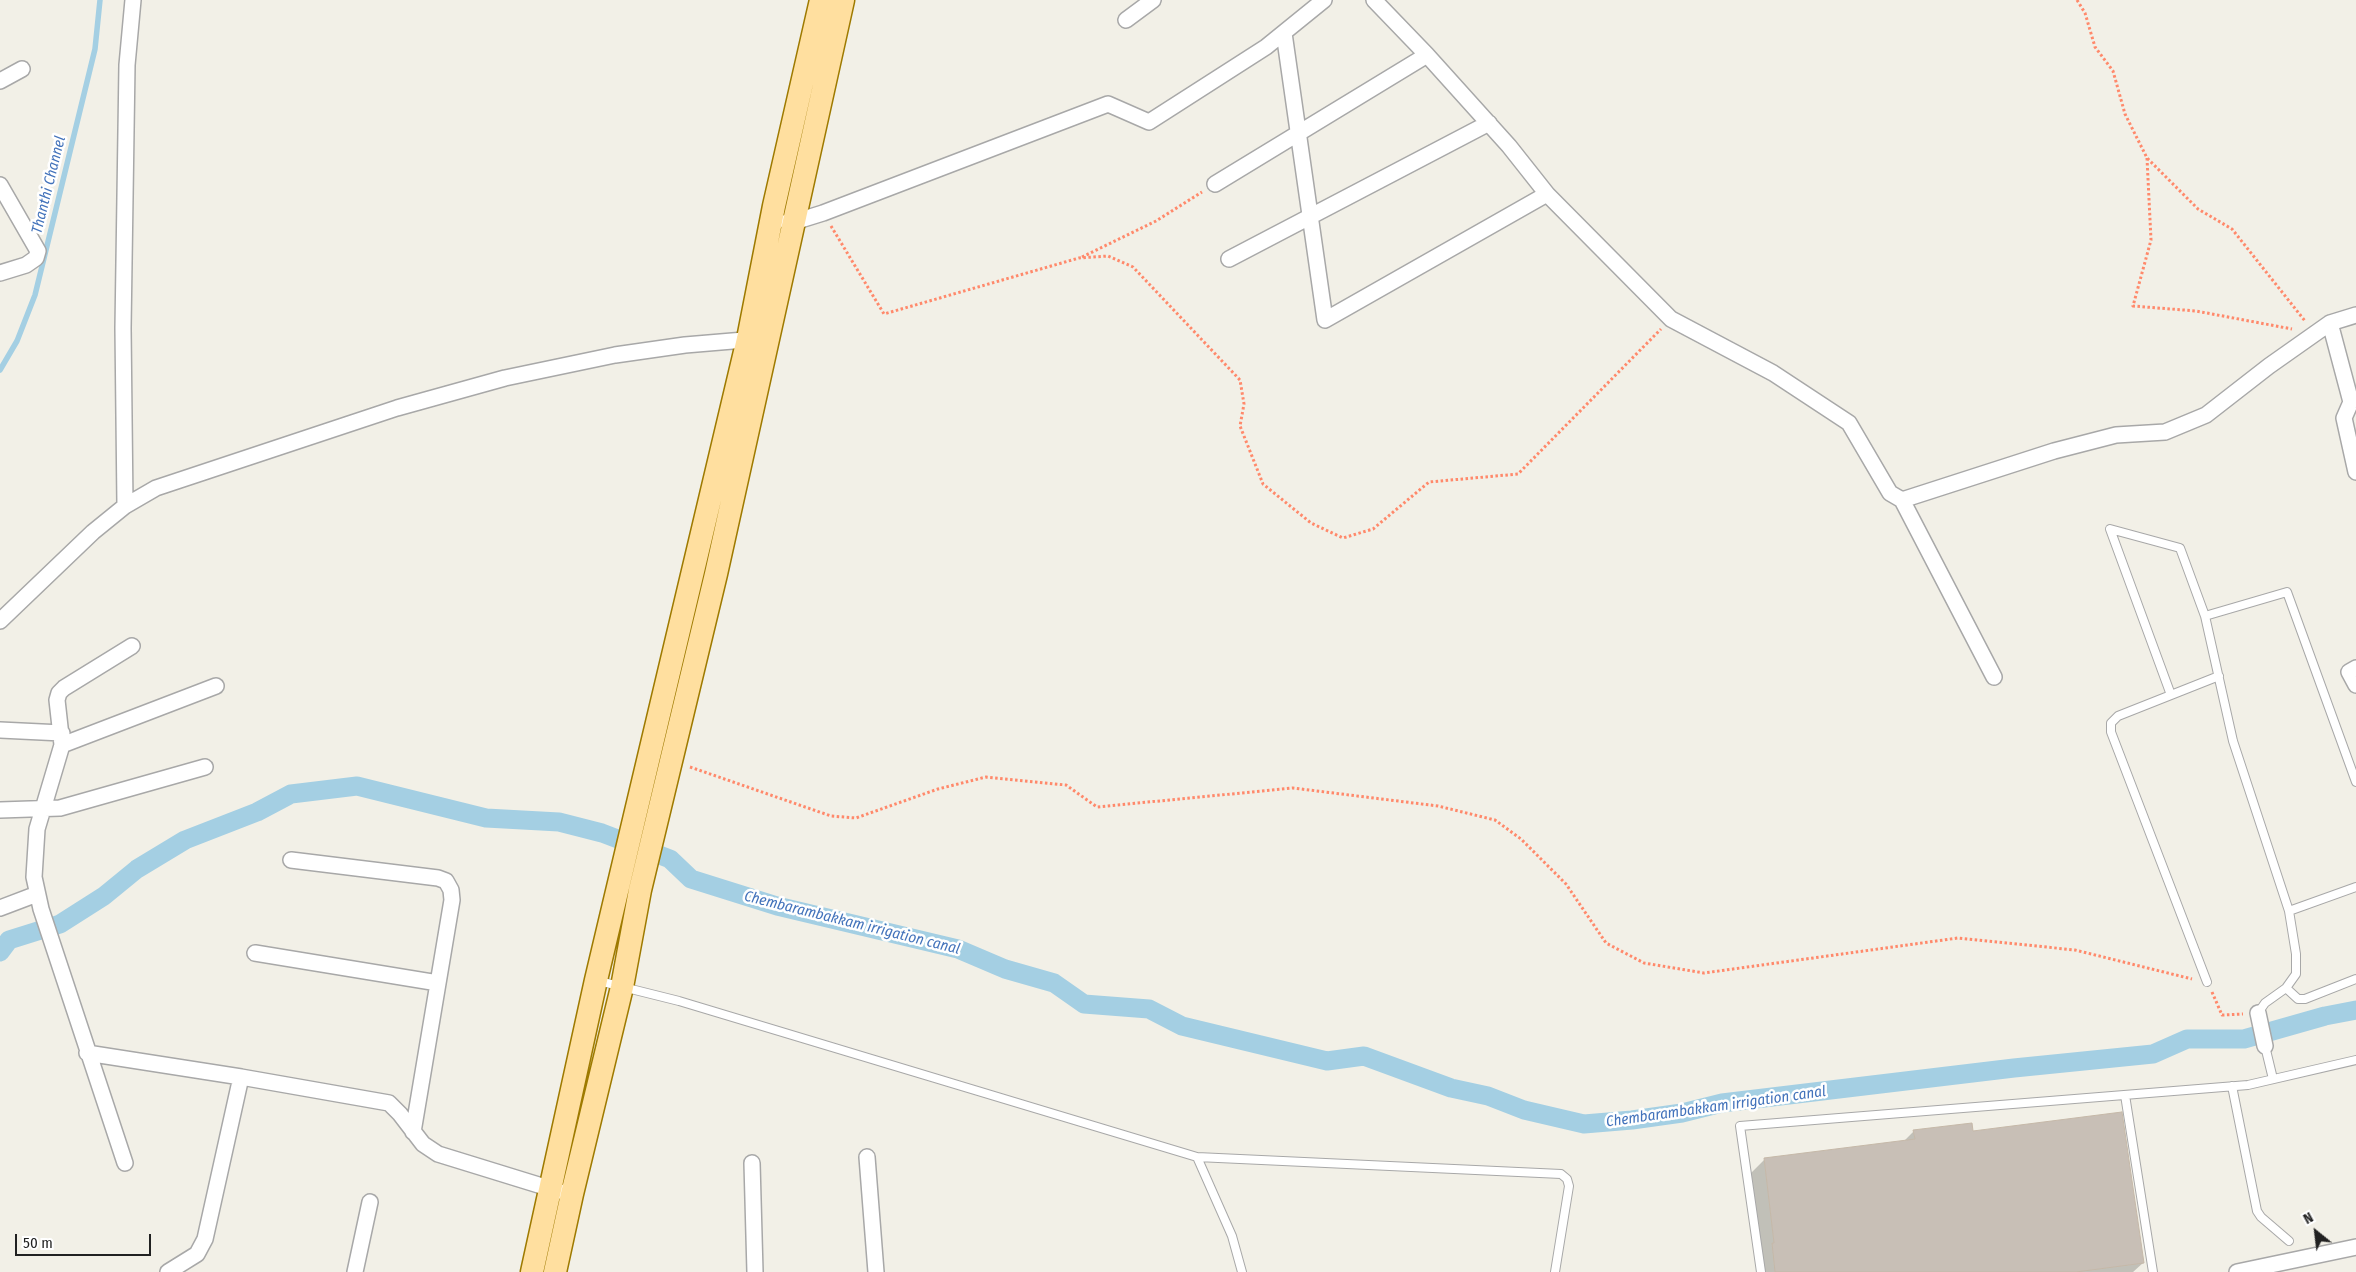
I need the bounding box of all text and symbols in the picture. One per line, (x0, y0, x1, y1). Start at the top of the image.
water label: Thanthi Channel (28, 134, 70, 236)
water label: Chembarambakkam irrigation canal (742, 887, 962, 959)
water label: Chembarambakkam irrigation canal (1605, 1083, 1827, 1131)
north arrow (2291, 1207, 2341, 1257)
text: N (2301, 1209, 2316, 1228)
scale bar (18, 1224, 154, 1256)
text: 50 m (23, 1234, 53, 1252)

